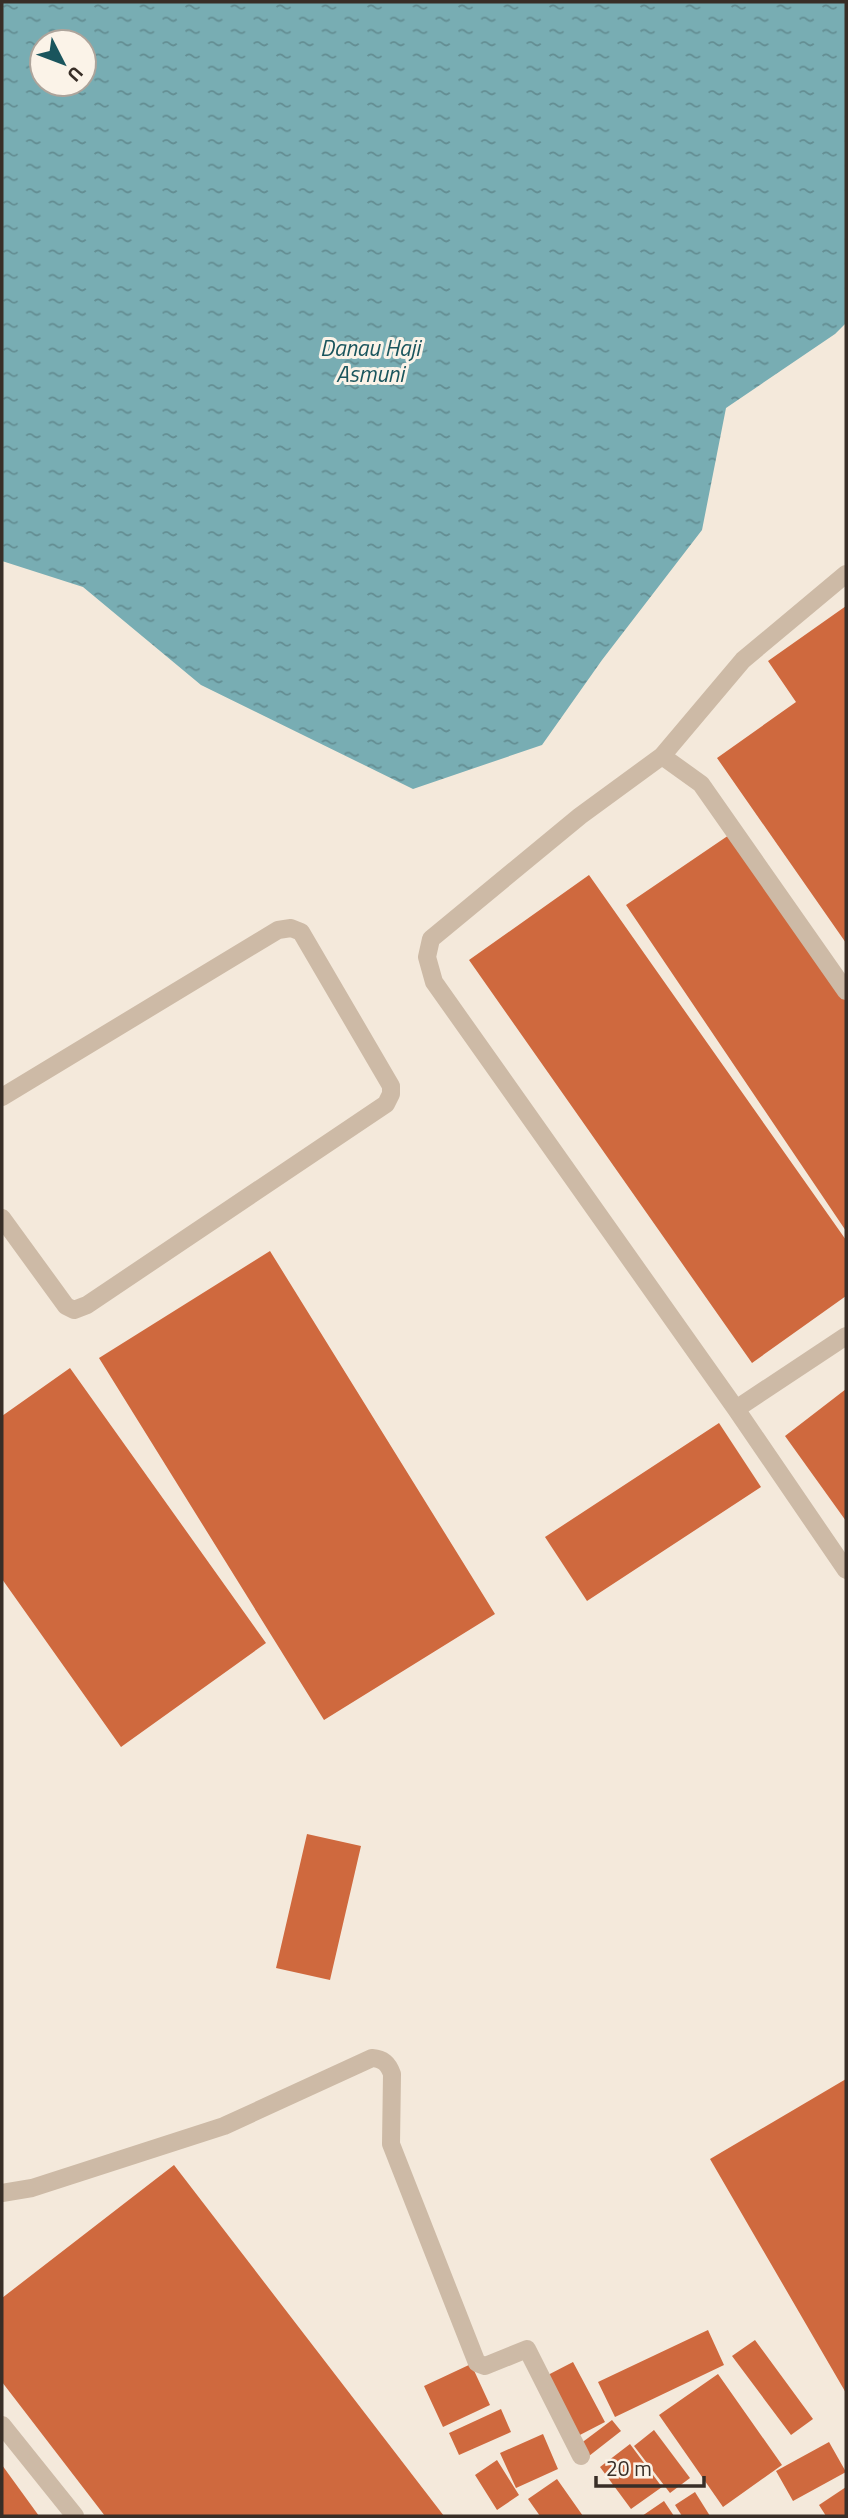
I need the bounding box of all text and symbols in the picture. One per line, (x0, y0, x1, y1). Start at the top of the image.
north arrow (28, 28, 98, 98)
text: U (61, 60, 91, 89)
water label: Danau Haji Asmuni (320, 330, 422, 391)
scale bar (596, 2444, 704, 2488)
text: 20 m (606, 2452, 652, 2484)

